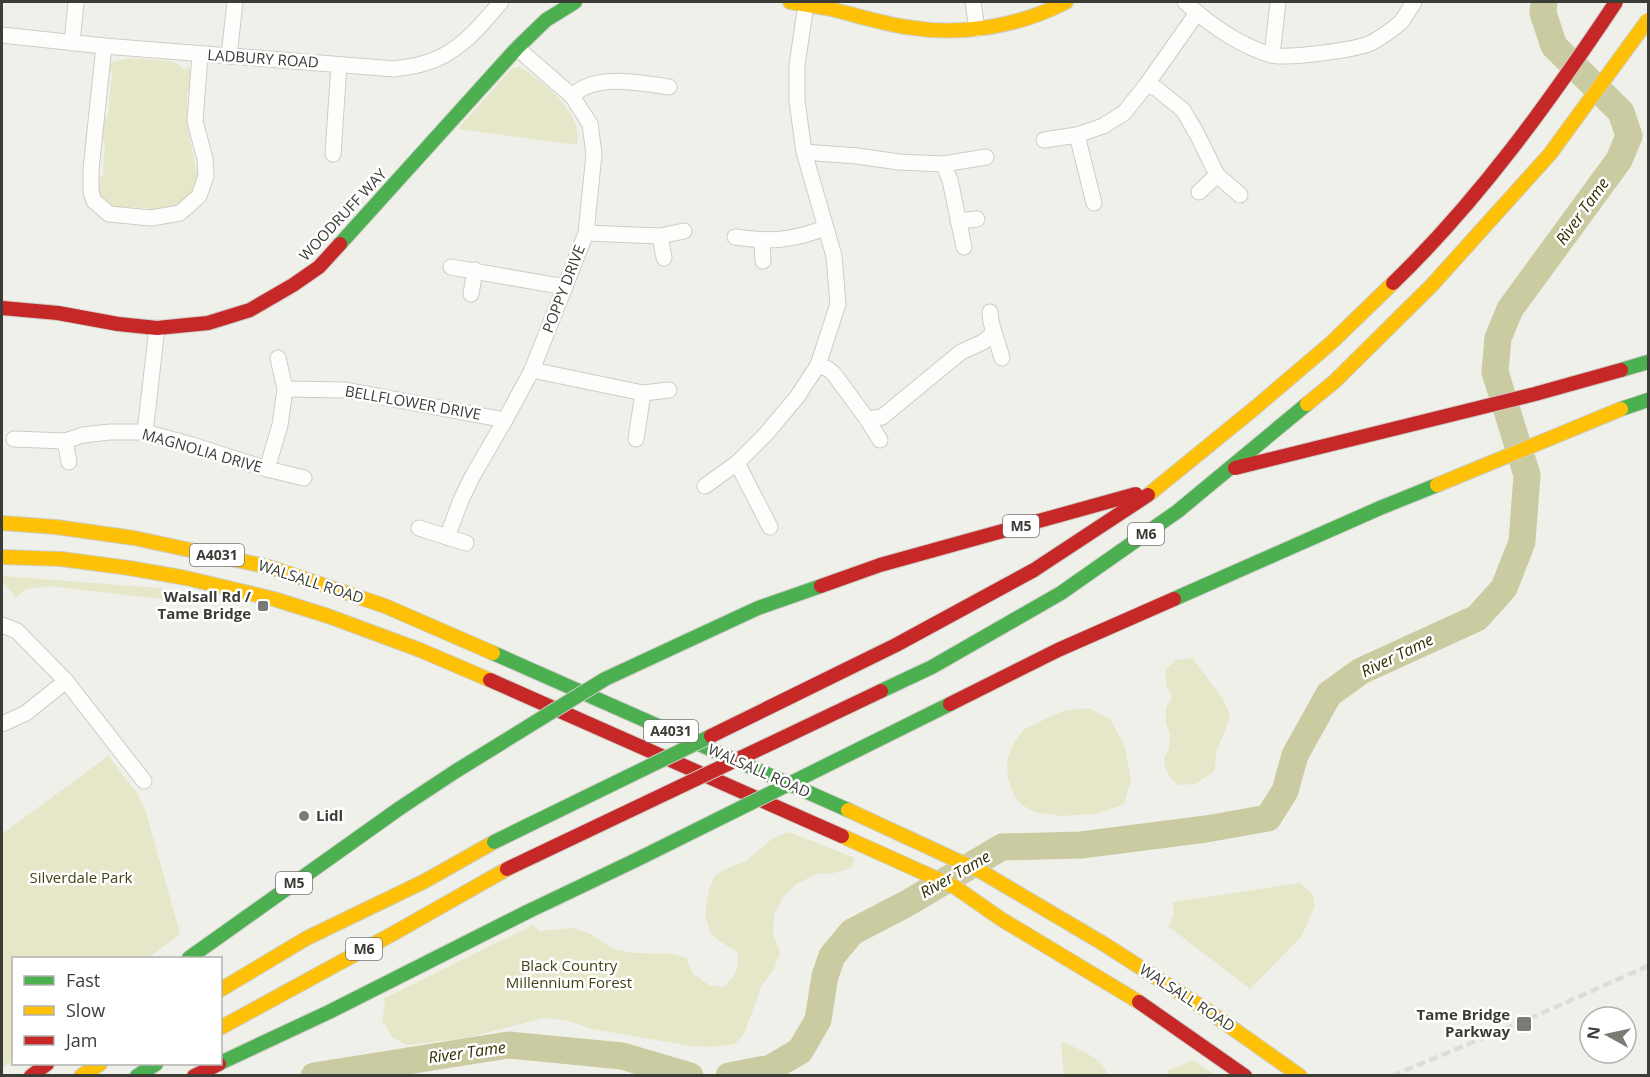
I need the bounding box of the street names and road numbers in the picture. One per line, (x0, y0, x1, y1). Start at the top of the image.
street label: LADBURY ROAD (207, 44, 319, 72)
street label: WOODRUFF WAY (294, 163, 391, 265)
street label: POPPY DRIVE (537, 242, 589, 335)
street label: BELLFLOWER DRIVE (344, 380, 483, 424)
street label: MAGNOLIA DRIVE (140, 423, 265, 477)
road number: M5 (1003, 515, 1039, 537)
road number: M6 (1128, 523, 1164, 545)
road number: A4031 (190, 544, 244, 566)
street label: WALSALL ROAD (256, 555, 367, 608)
road number: A4031 (644, 720, 698, 742)
street label: WALSALL ROAD (705, 739, 814, 802)
road number: M5 (276, 872, 312, 894)
road number: M6 (346, 938, 382, 960)
street label: WALSALL ROAD (1136, 959, 1239, 1035)

